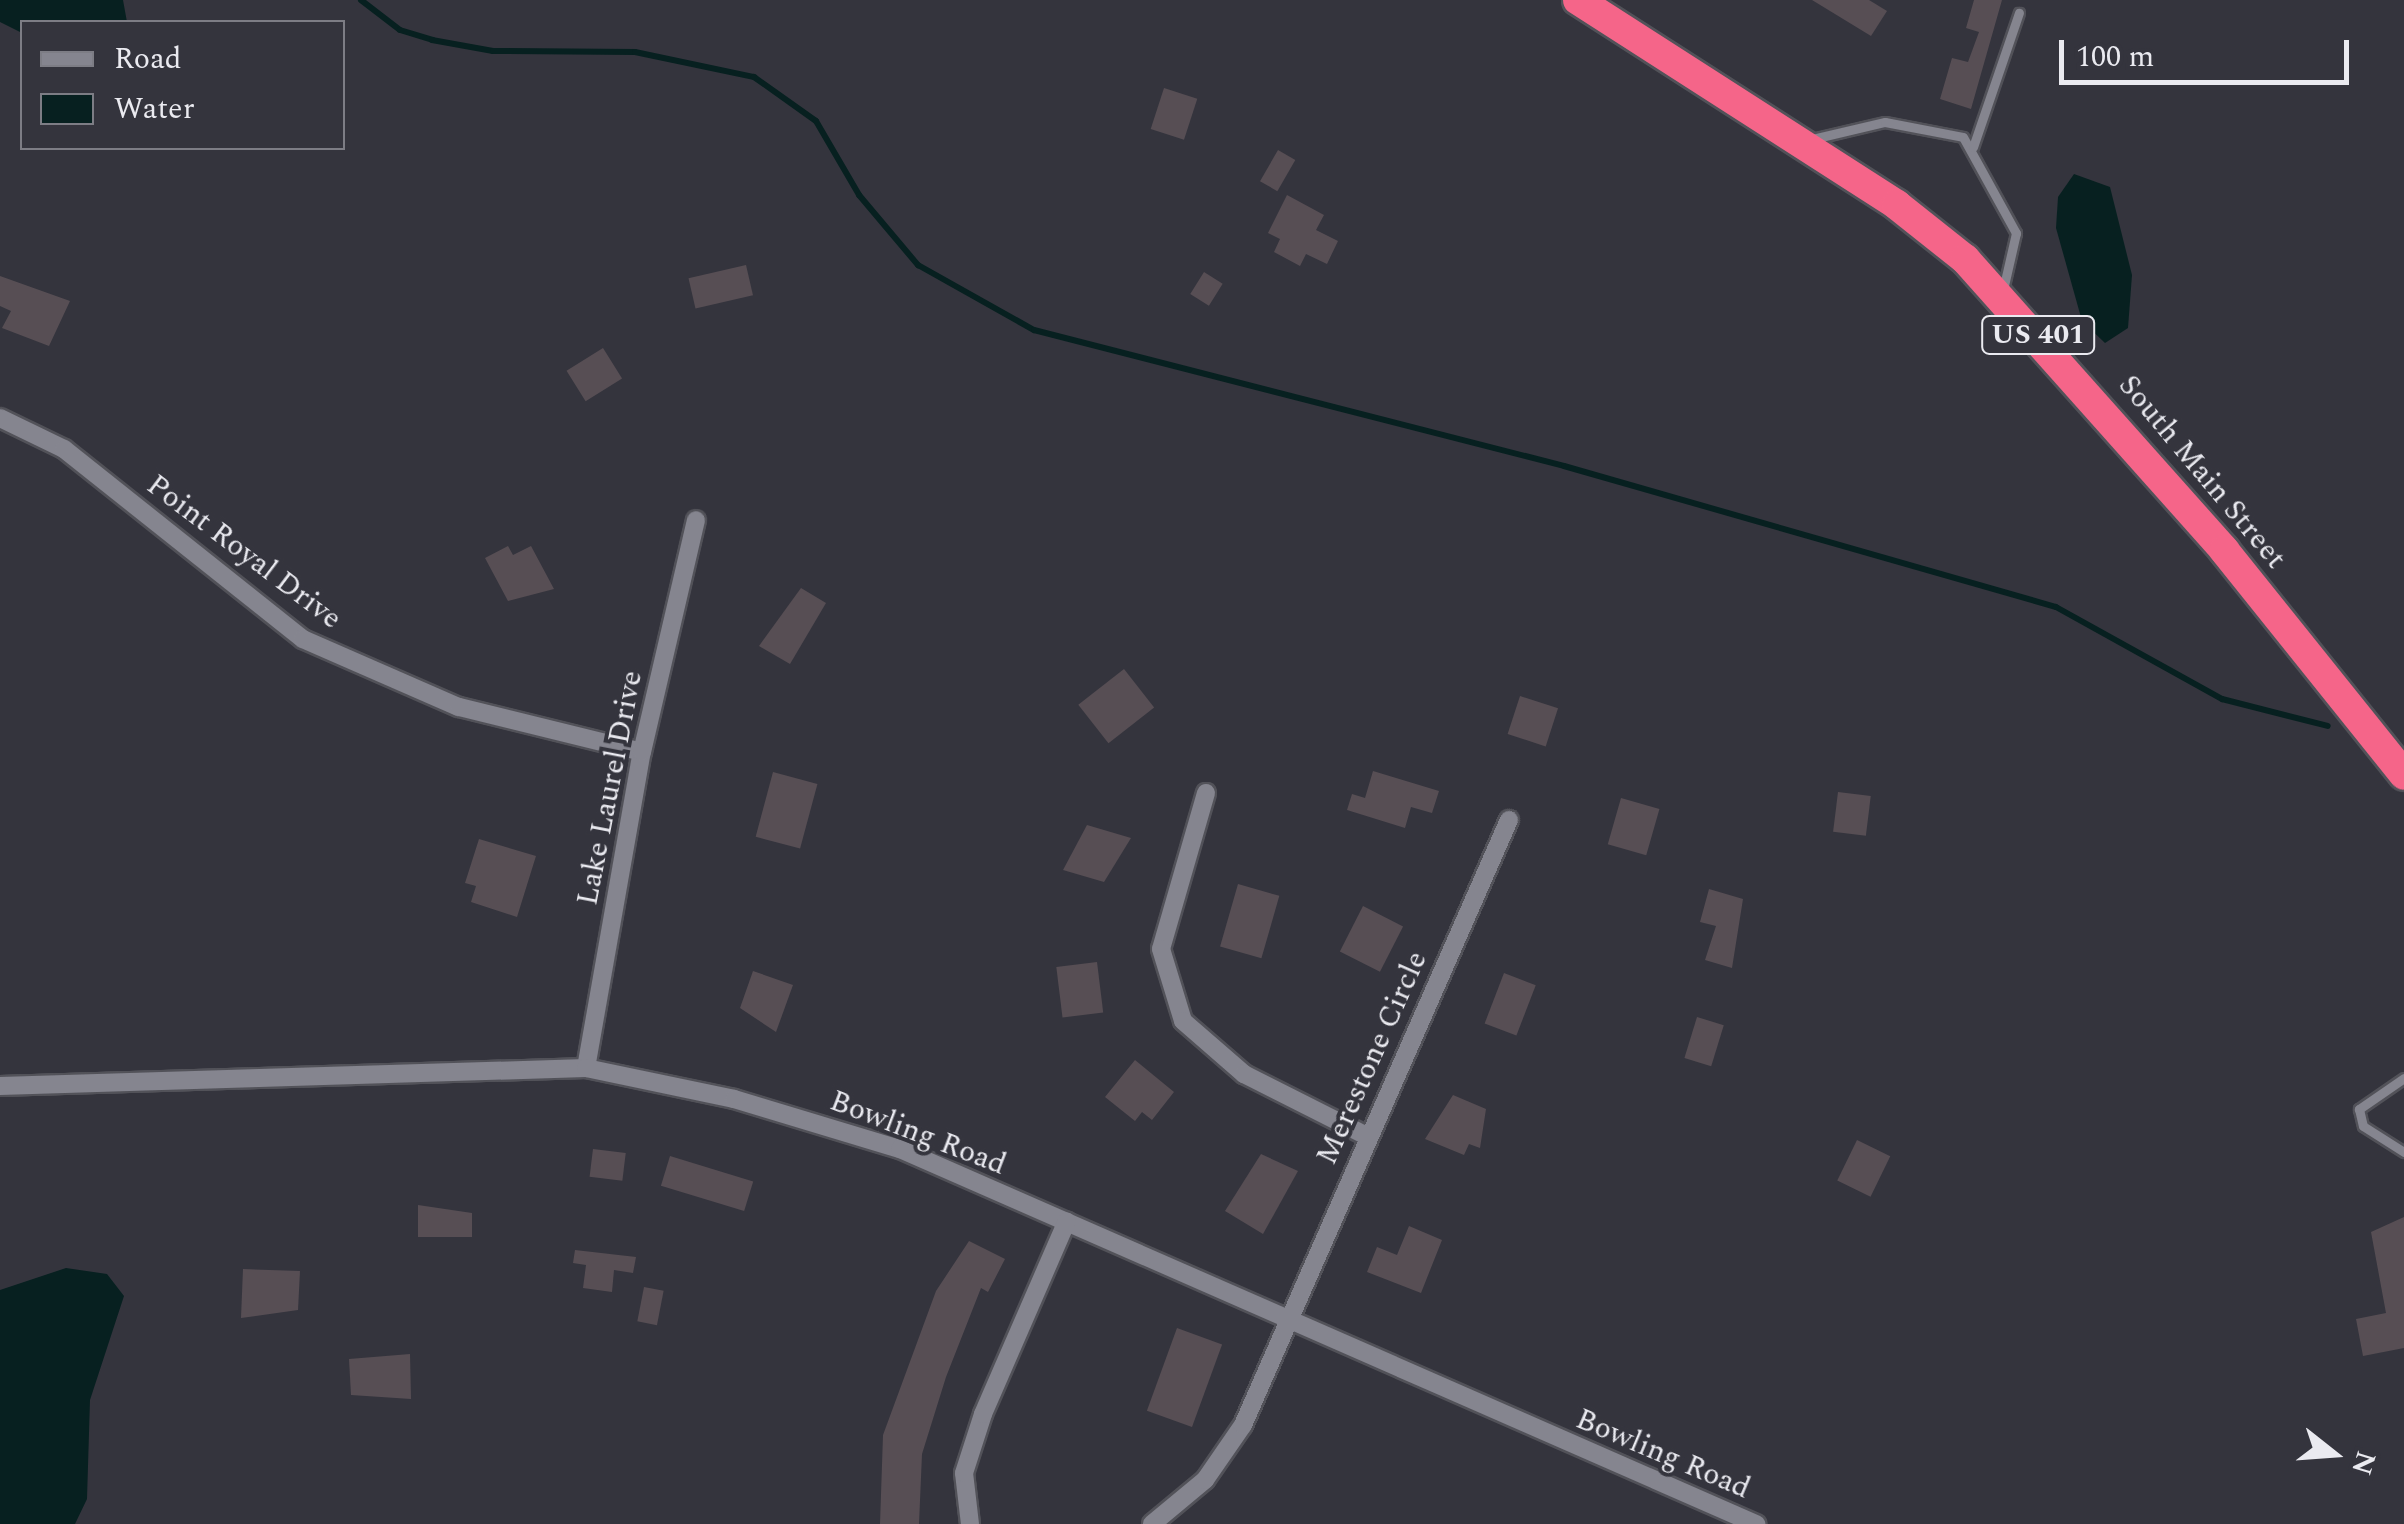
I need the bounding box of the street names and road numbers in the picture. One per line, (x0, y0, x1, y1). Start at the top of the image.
road number: US 401 (1980, 312, 2096, 358)
street label: South Main Street (2111, 368, 2293, 576)
street label: Point Royal Drive (140, 467, 348, 637)
street label: Lake Laurel Drive (570, 668, 650, 908)
street label: Merestone Circle (1309, 946, 1435, 1170)
street label: Bowling Road (825, 1083, 1011, 1183)
street label: Bowling Road (1570, 1401, 1756, 1507)

